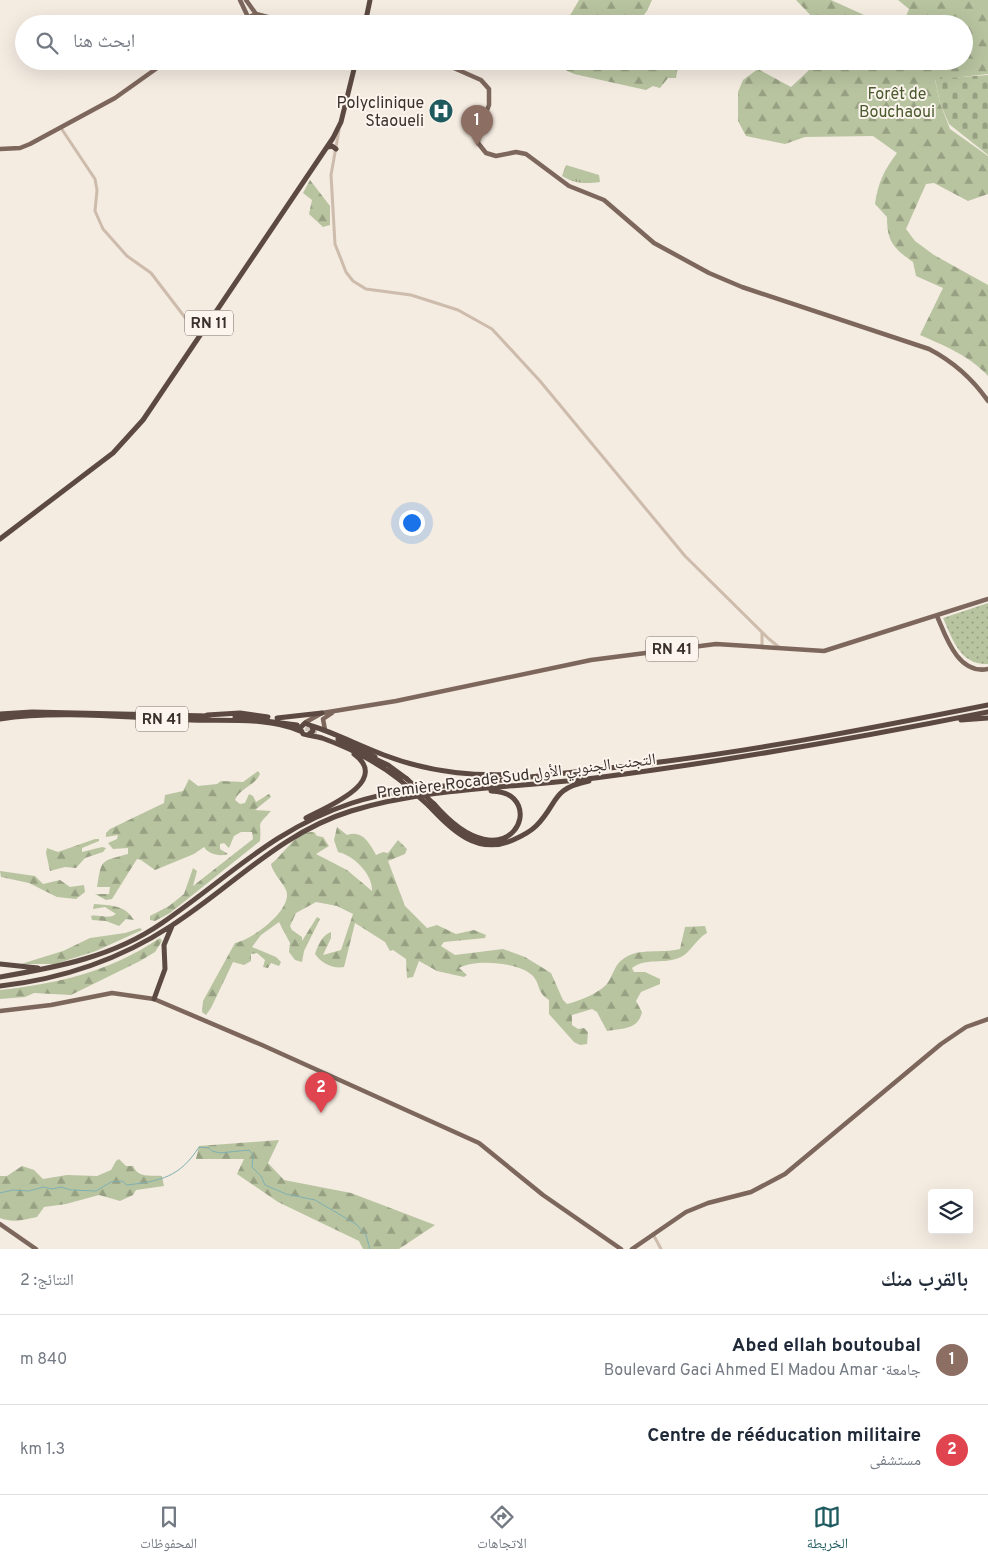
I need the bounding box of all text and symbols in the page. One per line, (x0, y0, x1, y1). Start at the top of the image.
search box (15, 15, 973, 70)
icon: search (33, 29, 61, 57)
text: ابحث هنا (73, 30, 135, 54)
park label: Forêt de Bouchaoui (859, 85, 935, 123)
place label: Polyclinique Staoueli (336, 94, 424, 132)
hospital icon: Polyclinique Staoueli (428, 98, 454, 124)
pin: 1 (461, 105, 493, 146)
road number: RN 11 (185, 310, 233, 336)
your location (399, 510, 425, 536)
road number: RN 41 (646, 636, 698, 662)
road number: RN 41 (136, 706, 188, 732)
street label: Première Rocade Sud التجنب الجنوبي الأول (376, 750, 657, 805)
pin: 2 (305, 1072, 337, 1113)
map controls (928, 1189, 973, 1234)
button: layers (928, 1189, 973, 1234)
text: بالقرب منك (881, 1267, 968, 1294)
text: النتائج: 2 (20, 1271, 74, 1291)
text: Abed ellah boutoubal (732, 1334, 921, 1358)
text: 840 m (20, 1350, 67, 1370)
text: 1 (949, 1350, 955, 1370)
text: جامعة · Boulevard Gaci Ahmed El Madou Amar (604, 1361, 921, 1381)
text: Centre de rééducation militaire (647, 1424, 921, 1448)
text: 1.3 km (20, 1440, 65, 1460)
text: 2 (947, 1440, 957, 1460)
text: مستشفى (870, 1451, 921, 1471)
tab: المحفوظات (140, 1503, 197, 1557)
tab: الاتجاهات (477, 1503, 527, 1557)
tab: الخريطة (807, 1503, 848, 1557)

